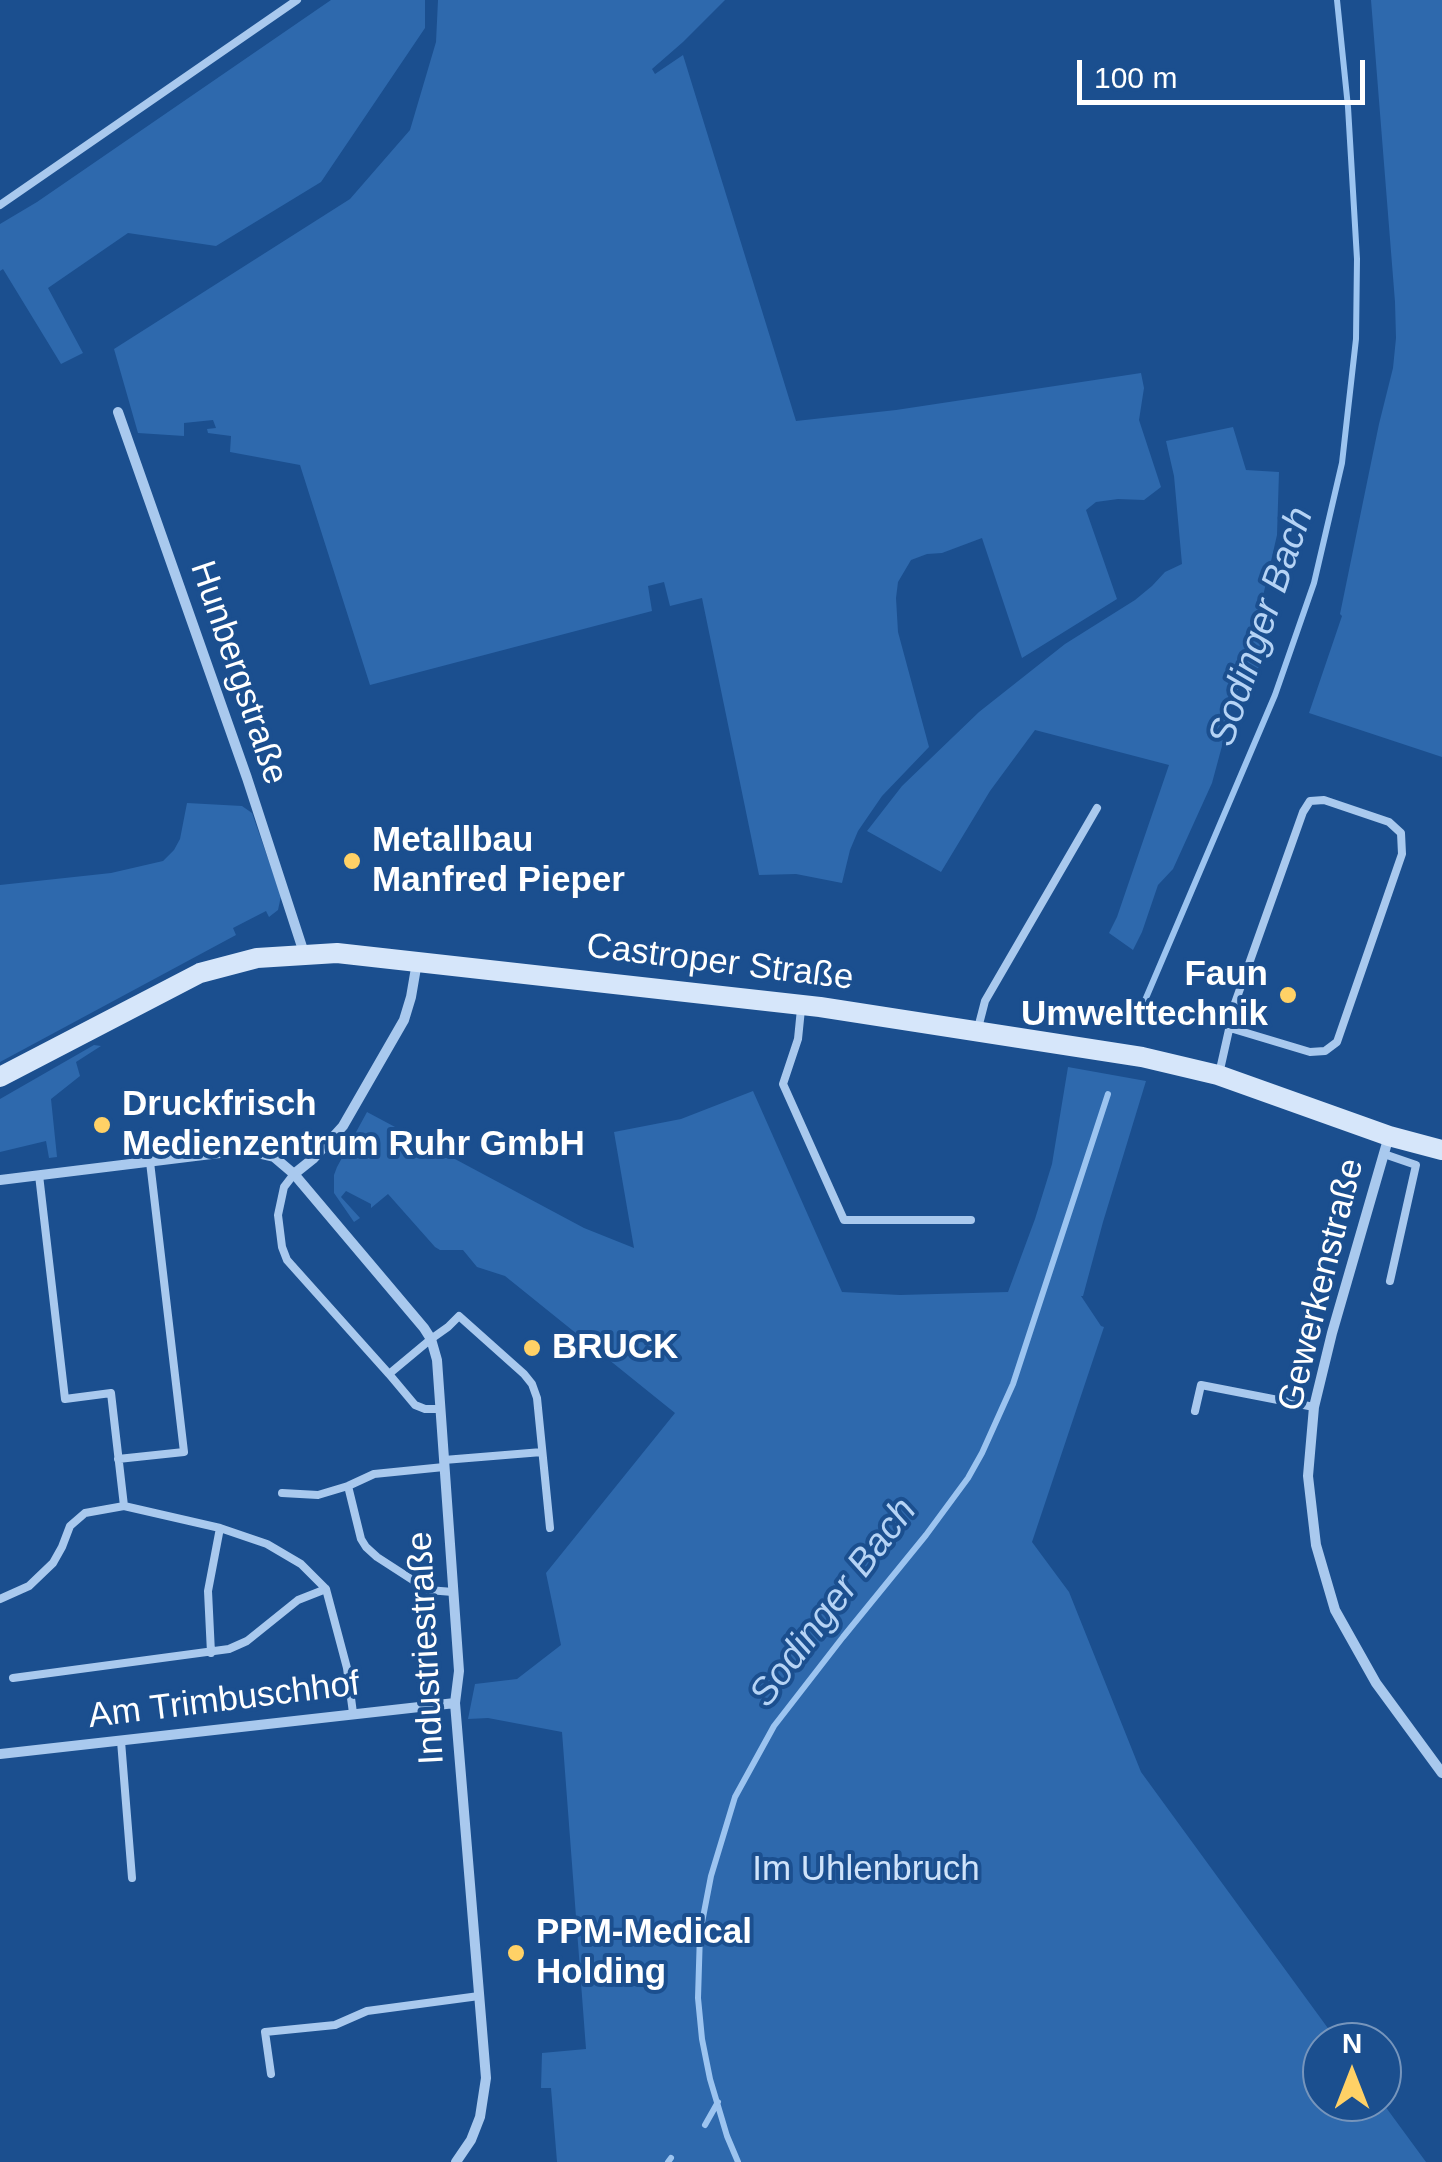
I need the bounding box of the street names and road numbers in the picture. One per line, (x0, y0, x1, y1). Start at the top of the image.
street label: Hunbergstraße (180, 556, 296, 790)
street label: Castroper Straße (584, 926, 856, 1000)
street label: Gewerkenstraße (1270, 1154, 1374, 1416)
street label: Industriestraße (400, 1530, 454, 1766)
street label: Am Trimbuschhof (86, 1664, 362, 1738)

